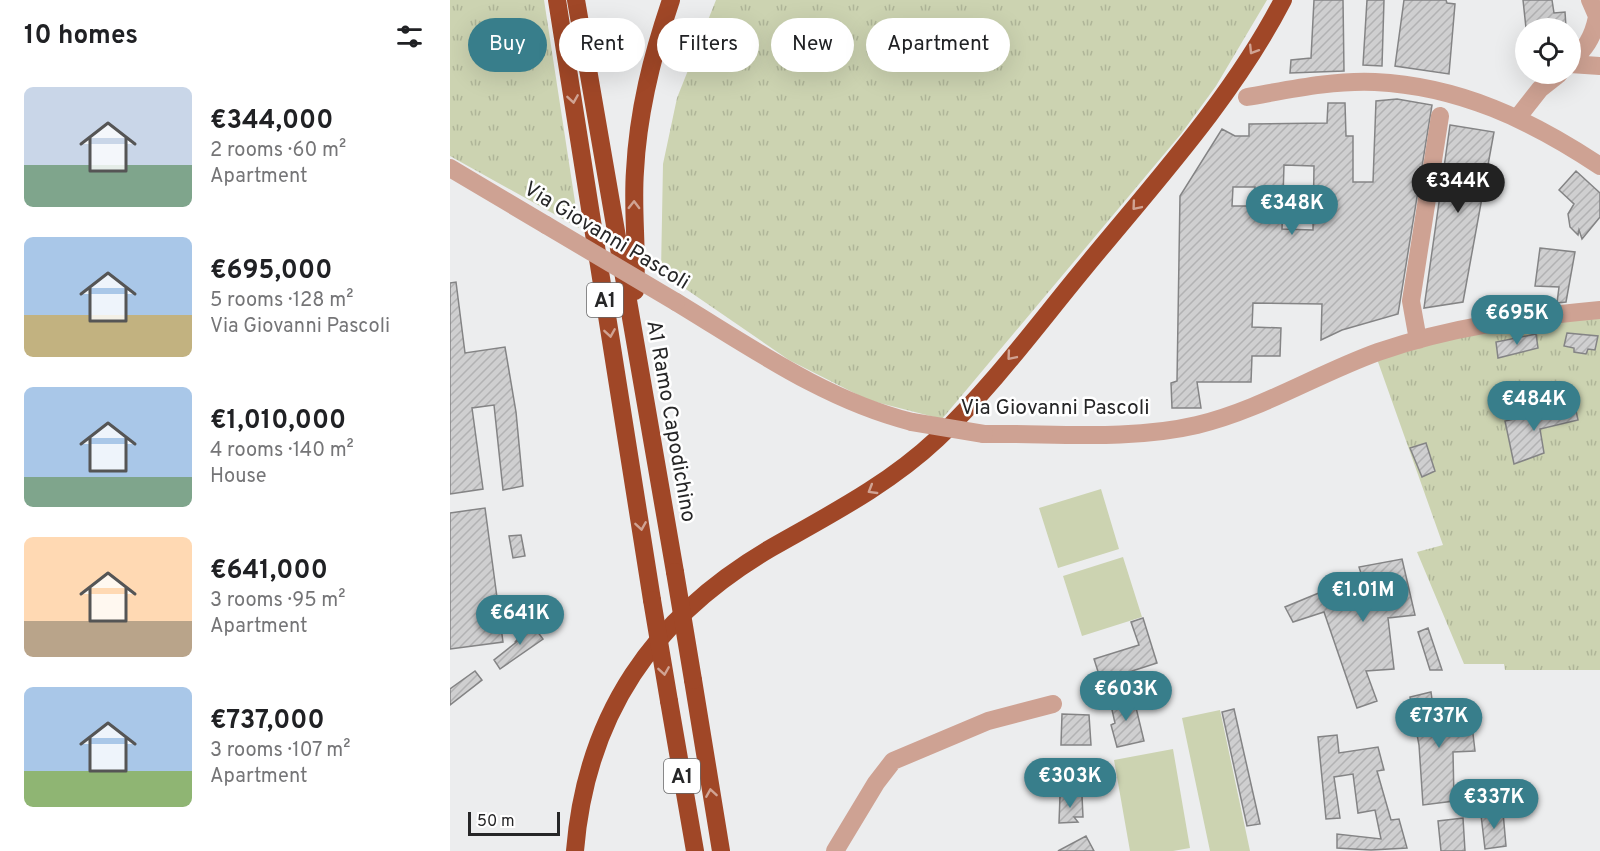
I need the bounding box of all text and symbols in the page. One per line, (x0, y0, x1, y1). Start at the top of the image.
chip: Buy (468, 18, 547, 72)
chip: Rent (559, 18, 645, 72)
chip: Filters (657, 18, 759, 72)
chip: New (771, 18, 854, 72)
chip: Apartment (866, 18, 1010, 72)
map controls (1515, 18, 1581, 84)
button: locate (1515, 18, 1581, 84)
text: 10 homes (24, 20, 138, 53)
icon: filters (393, 20, 426, 53)
one-way arrow (1249, 44, 1261, 54)
one-way arrow (566, 94, 579, 104)
text: €344,000 (210, 105, 333, 138)
icon: home (72, 111, 144, 183)
text: 2 rooms · 60 m² (210, 138, 346, 164)
pin: €344K (1416, 163, 1500, 214)
text: Apartment (210, 164, 308, 190)
text: €344K (1426, 169, 1490, 195)
street label: Via Giovanni Pascoli (518, 176, 694, 297)
pin: €348K (1250, 185, 1334, 236)
text: €348K (1260, 191, 1324, 217)
one-way arrow (1132, 199, 1143, 210)
one-way arrow (628, 200, 640, 209)
text: €695,000 (210, 255, 332, 288)
icon: home (72, 261, 144, 333)
road number: A1 (587, 283, 623, 317)
text: 5 rooms · 128 m² (210, 288, 353, 314)
pin: €695K (1475, 295, 1559, 346)
text: €695K (1485, 301, 1549, 327)
text: Via Giovanni Pascoli (210, 314, 390, 340)
street label: A1 Ramo Capodichino (639, 318, 702, 524)
one-way arrow (603, 328, 616, 338)
one-way arrow (1008, 349, 1019, 360)
pin: €484K (1492, 381, 1576, 432)
text: €484K (1501, 387, 1567, 413)
street label: Via Giovanni Pascoli (961, 395, 1149, 422)
text: €1,010,000 (210, 405, 346, 438)
icon: home (72, 411, 144, 483)
text: 4 rooms · 140 m² (210, 438, 354, 464)
text: House (210, 464, 266, 490)
one-way arrow (868, 483, 878, 495)
one-way arrow (634, 521, 646, 531)
text: €641,000 (210, 555, 328, 588)
icon: home (72, 561, 144, 633)
pin: €1.01M (1314, 572, 1412, 623)
text: €1.01M (1332, 578, 1394, 604)
text: 3 rooms · 95 m² (210, 588, 346, 614)
pin: €641K (478, 595, 562, 646)
text: €641K (490, 601, 550, 627)
text: Apartment (210, 614, 308, 640)
one-way arrow (657, 666, 670, 676)
pin: €603K (1084, 671, 1168, 722)
text: €603K (1094, 677, 1158, 703)
pin: €737K (1397, 698, 1481, 749)
text: €737K (1409, 704, 1469, 730)
text: €737,000 (210, 705, 325, 738)
icon: home (72, 711, 144, 783)
text: 3 rooms · 107 m² (210, 738, 351, 764)
pin: €303K (1028, 758, 1112, 809)
road number: A1 (664, 759, 700, 793)
text: Apartment (210, 764, 308, 790)
text: €303K (1038, 764, 1102, 790)
pin: €337K (1452, 779, 1536, 830)
text: €337K (1463, 785, 1525, 811)
one-way arrow (706, 789, 718, 798)
scale bar (468, 809, 560, 836)
text: 50 m (477, 812, 515, 832)

